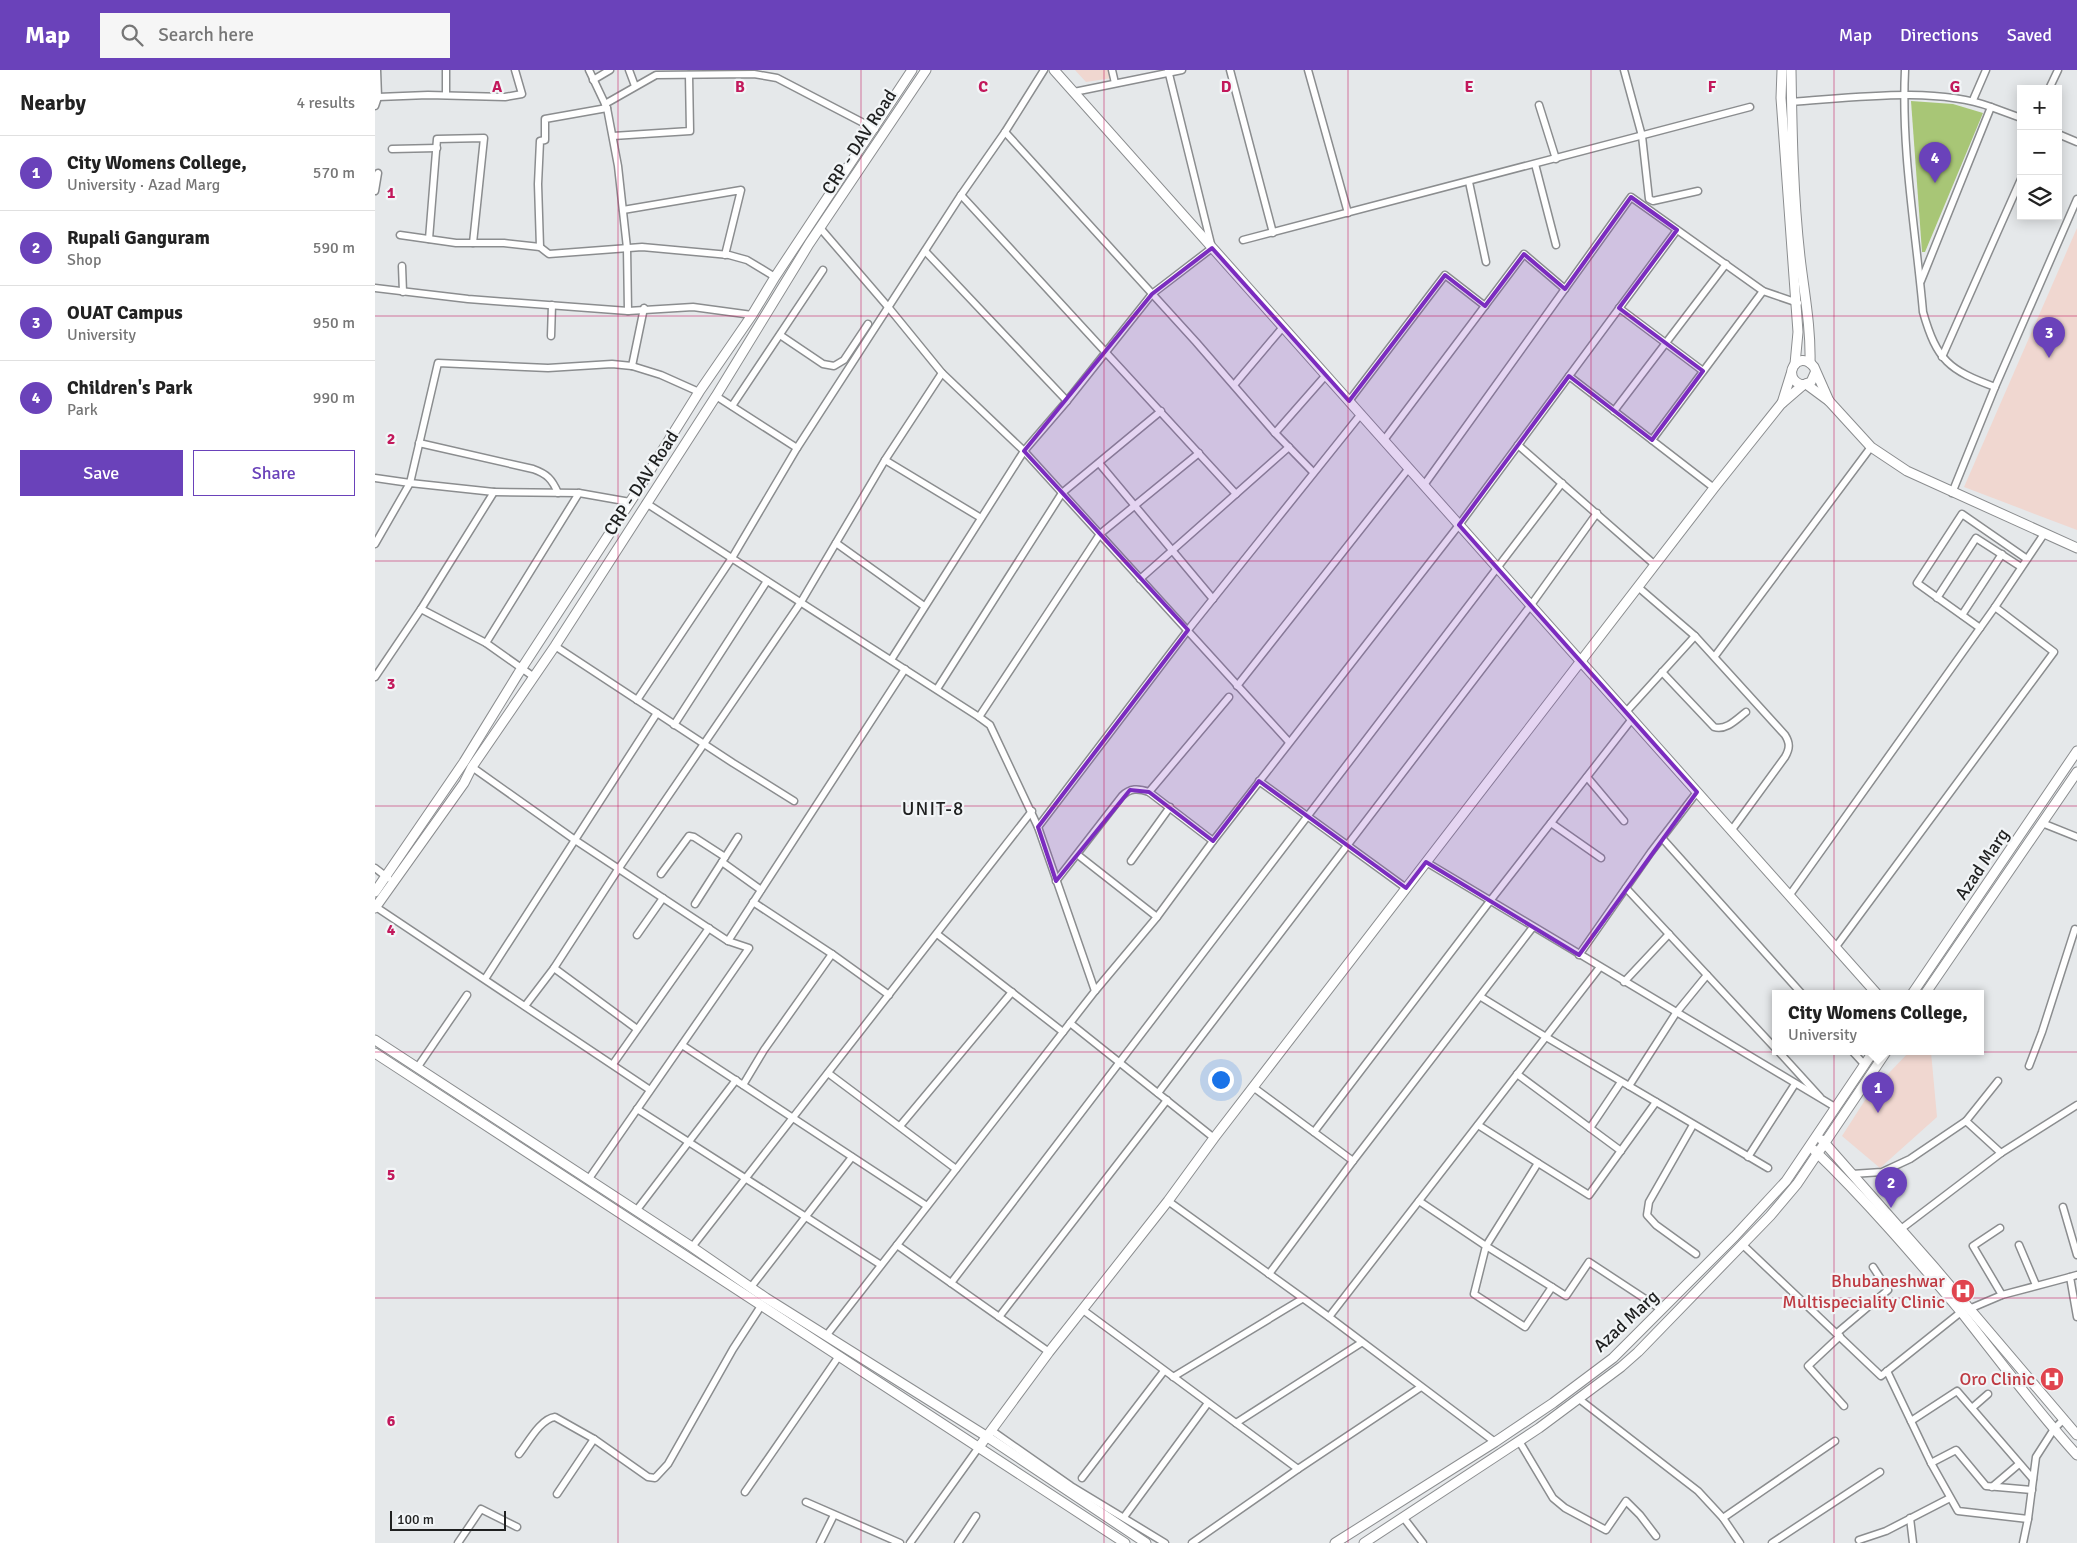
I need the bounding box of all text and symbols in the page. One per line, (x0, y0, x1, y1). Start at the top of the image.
search box (100, 13, 450, 58)
text: Map (25, 20, 70, 50)
icon: search (118, 21, 146, 49)
text: Search here (158, 23, 254, 47)
text: Map (1839, 24, 1872, 46)
text: Directions (1900, 24, 1979, 46)
text: Saved (2007, 24, 2052, 46)
text: A (492, 77, 503, 97)
text: B (735, 77, 745, 97)
text: C (978, 77, 988, 97)
text: D (1221, 77, 1232, 97)
text: E (1464, 77, 1474, 97)
text: F (1708, 77, 1717, 97)
text: G (1950, 77, 1960, 97)
street label: CRP - DAV Road (817, 85, 901, 199)
map controls (2017, 85, 2062, 220)
button: + (2017, 85, 2062, 130)
text: Nearby (20, 90, 86, 116)
text: 4 results (296, 93, 355, 113)
button: − (2017, 130, 2062, 175)
pin: 4 (1919, 142, 1951, 183)
text: City Womens College, (67, 151, 247, 175)
text: 1 (32, 163, 40, 183)
text: 570 m (313, 163, 355, 183)
text: University · Azad Marg (67, 175, 220, 195)
button: layers (2017, 175, 2062, 220)
text: 1 (387, 183, 396, 203)
text: Rupali Ganguram (67, 226, 210, 250)
text: 2 (32, 238, 40, 258)
text: 590 m (313, 238, 355, 258)
text: Shop (67, 250, 101, 270)
text: OUAT Campus (67, 301, 183, 325)
text: 3 (32, 313, 40, 333)
text: 950 m (313, 313, 355, 333)
pin: 3 (2033, 317, 2065, 358)
text: University (67, 325, 136, 345)
text: Children's Park (67, 376, 193, 400)
text: 4 (32, 388, 40, 408)
text: 990 m (313, 388, 355, 408)
text: Park (67, 400, 98, 420)
street label: CRP - DAV Road (599, 426, 683, 540)
text: 2 (387, 429, 395, 449)
button: Save (20, 450, 183, 496)
button: Share (193, 450, 355, 496)
text: 3 (387, 674, 395, 694)
district label: UNIT-8 (902, 797, 964, 821)
street label: Azad Marg (1950, 824, 2014, 904)
text: 4 (387, 920, 396, 940)
popup (1772, 990, 1984, 1055)
text: City Womens College, (1788, 1001, 1968, 1025)
text: University (1788, 1025, 1857, 1045)
your location (1208, 1067, 1234, 1093)
pin: 1 (1862, 1072, 1894, 1113)
text: 5 (387, 1165, 395, 1185)
pin: 2 (1875, 1167, 1907, 1208)
place label: Bhubaneshwar Multispeciality Clinic (1782, 1270, 1945, 1313)
hospital icon: Bhubaneshwar Multispeciality Clinic (1950, 1278, 1976, 1304)
street label: Azad Marg (1589, 1285, 1663, 1357)
hospital icon: Oro Clinic (2039, 1366, 2065, 1392)
place label: Oro Clinic (1959, 1368, 2035, 1390)
text: 6 (387, 1411, 396, 1431)
scale bar (390, 1508, 506, 1531)
text: 100 m (397, 1511, 434, 1528)

